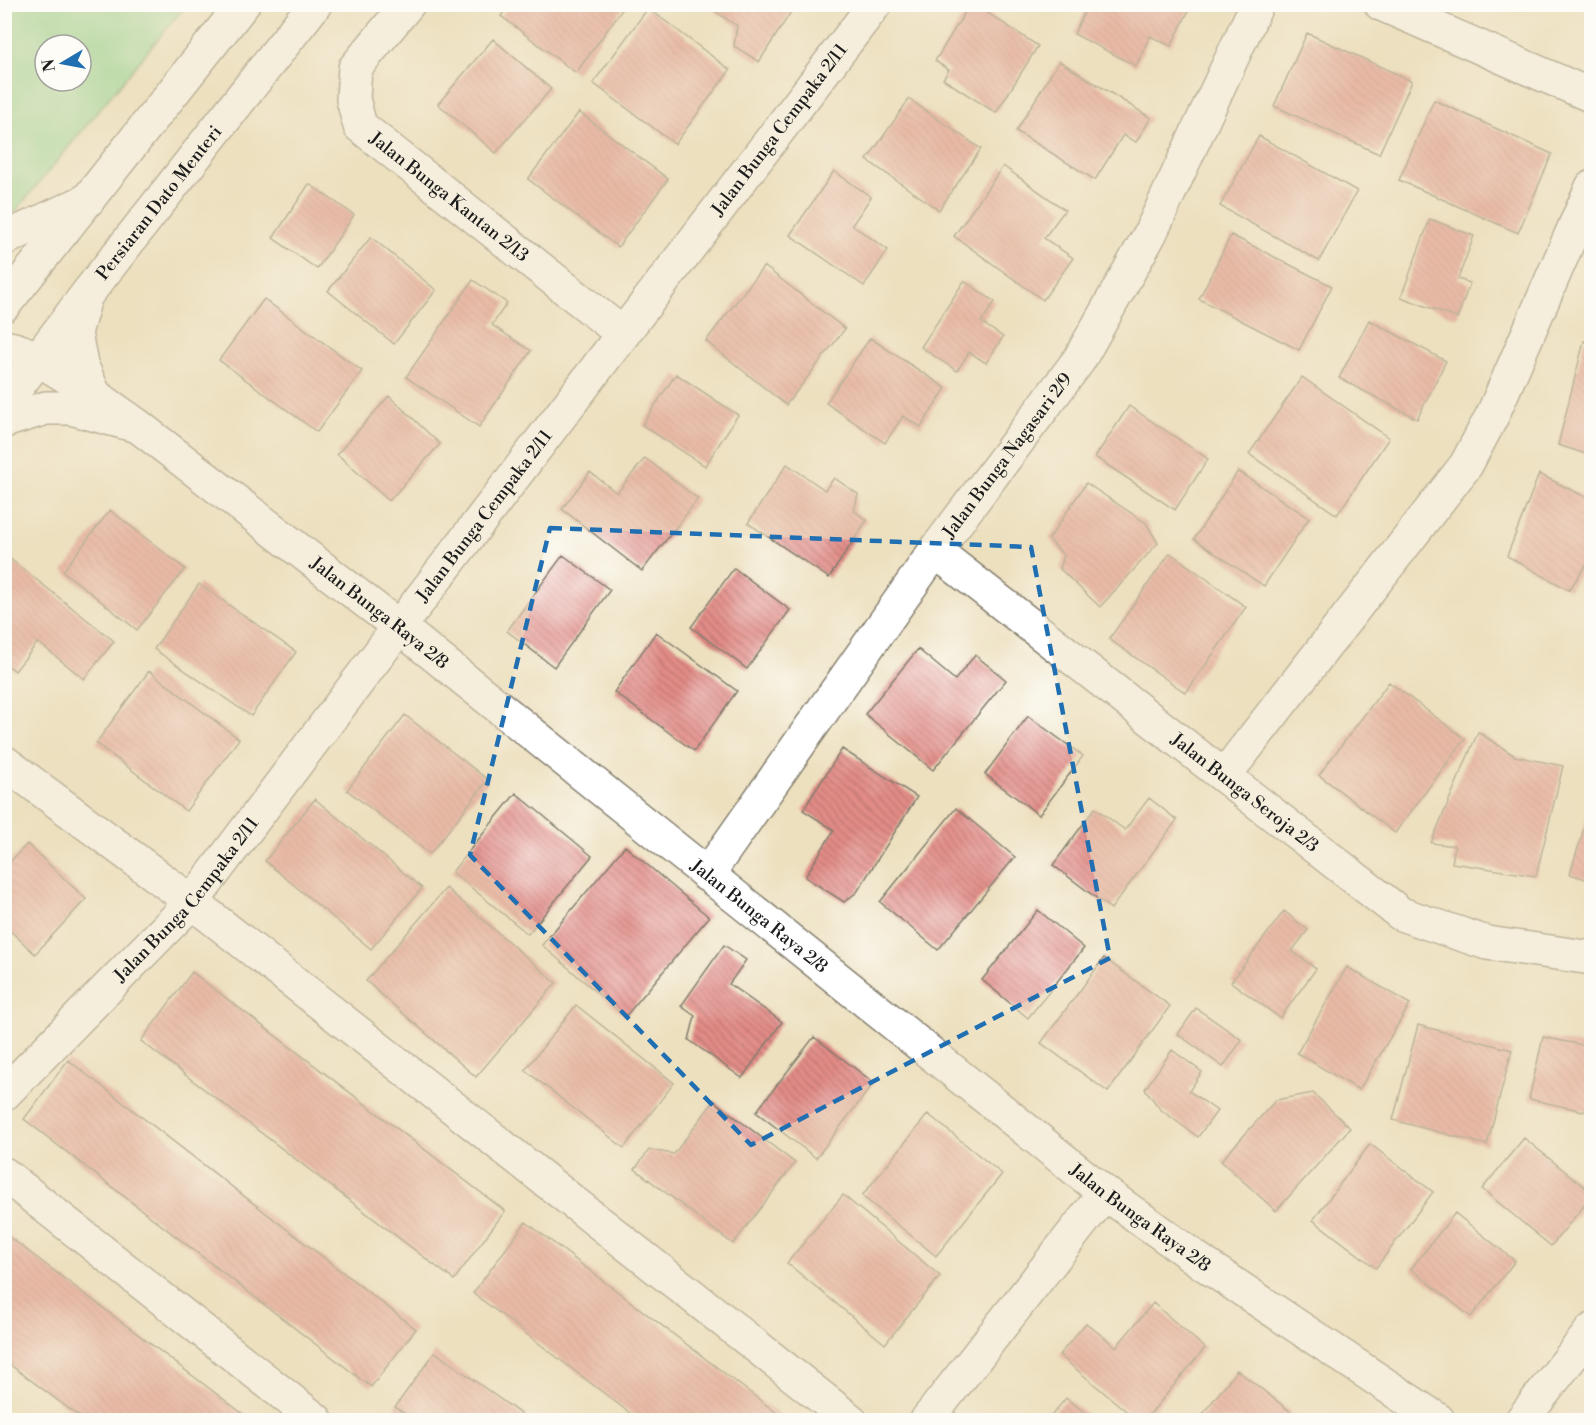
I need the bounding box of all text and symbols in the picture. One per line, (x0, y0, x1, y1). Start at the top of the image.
north arrow (33, 33, 93, 93)
street label: Jalan Bunga Cempaka 2/11 (706, 39, 853, 221)
text: N (38, 57, 60, 73)
street label: Persiaran Dato Menteri (91, 121, 227, 285)
street label: Jalan Bunga Kantan 2/13 (364, 126, 533, 267)
street label: Jalan Bunga Nagasari 2/9 (937, 368, 1077, 544)
street label: Jalan Bunga Cempaka 2/11 (411, 425, 558, 607)
street label: Jalan Bunga Raya 2/8 (305, 551, 453, 674)
street label: Jalan Bunga Seroja 2/3 (1165, 728, 1323, 858)
street label: Jalan Bunga Cempaka 2/11 (109, 812, 264, 988)
street label: Jalan Bunga Raya 2/8 (685, 854, 832, 978)
street label: Jalan Bunga Raya 2/8 (1064, 1158, 1215, 1277)

